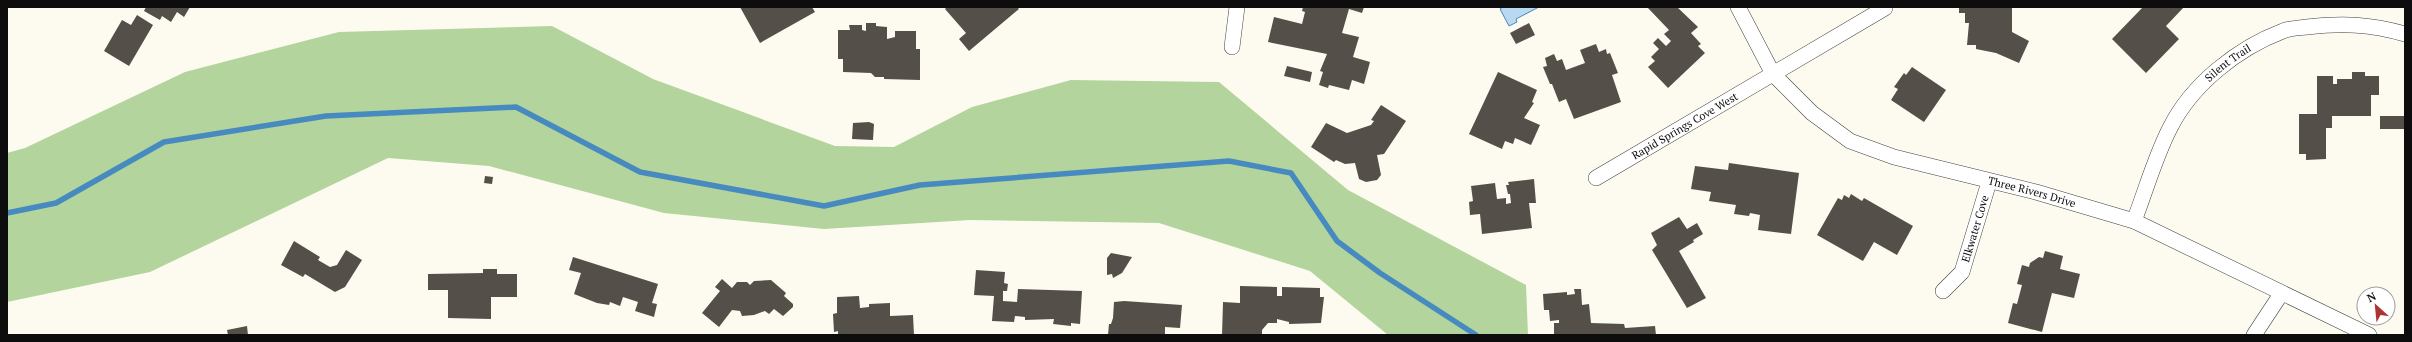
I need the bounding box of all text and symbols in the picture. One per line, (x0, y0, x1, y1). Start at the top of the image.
street label: Silent Trail (2202, 41, 2253, 85)
street label: Rapid Springs Cove West (1629, 89, 1740, 162)
street label: Three Rivers Drive (1986, 173, 2078, 211)
street label: Elkwater Cove (1958, 193, 1992, 264)
north arrow (2356, 286, 2396, 326)
text: N (2365, 289, 2379, 305)

